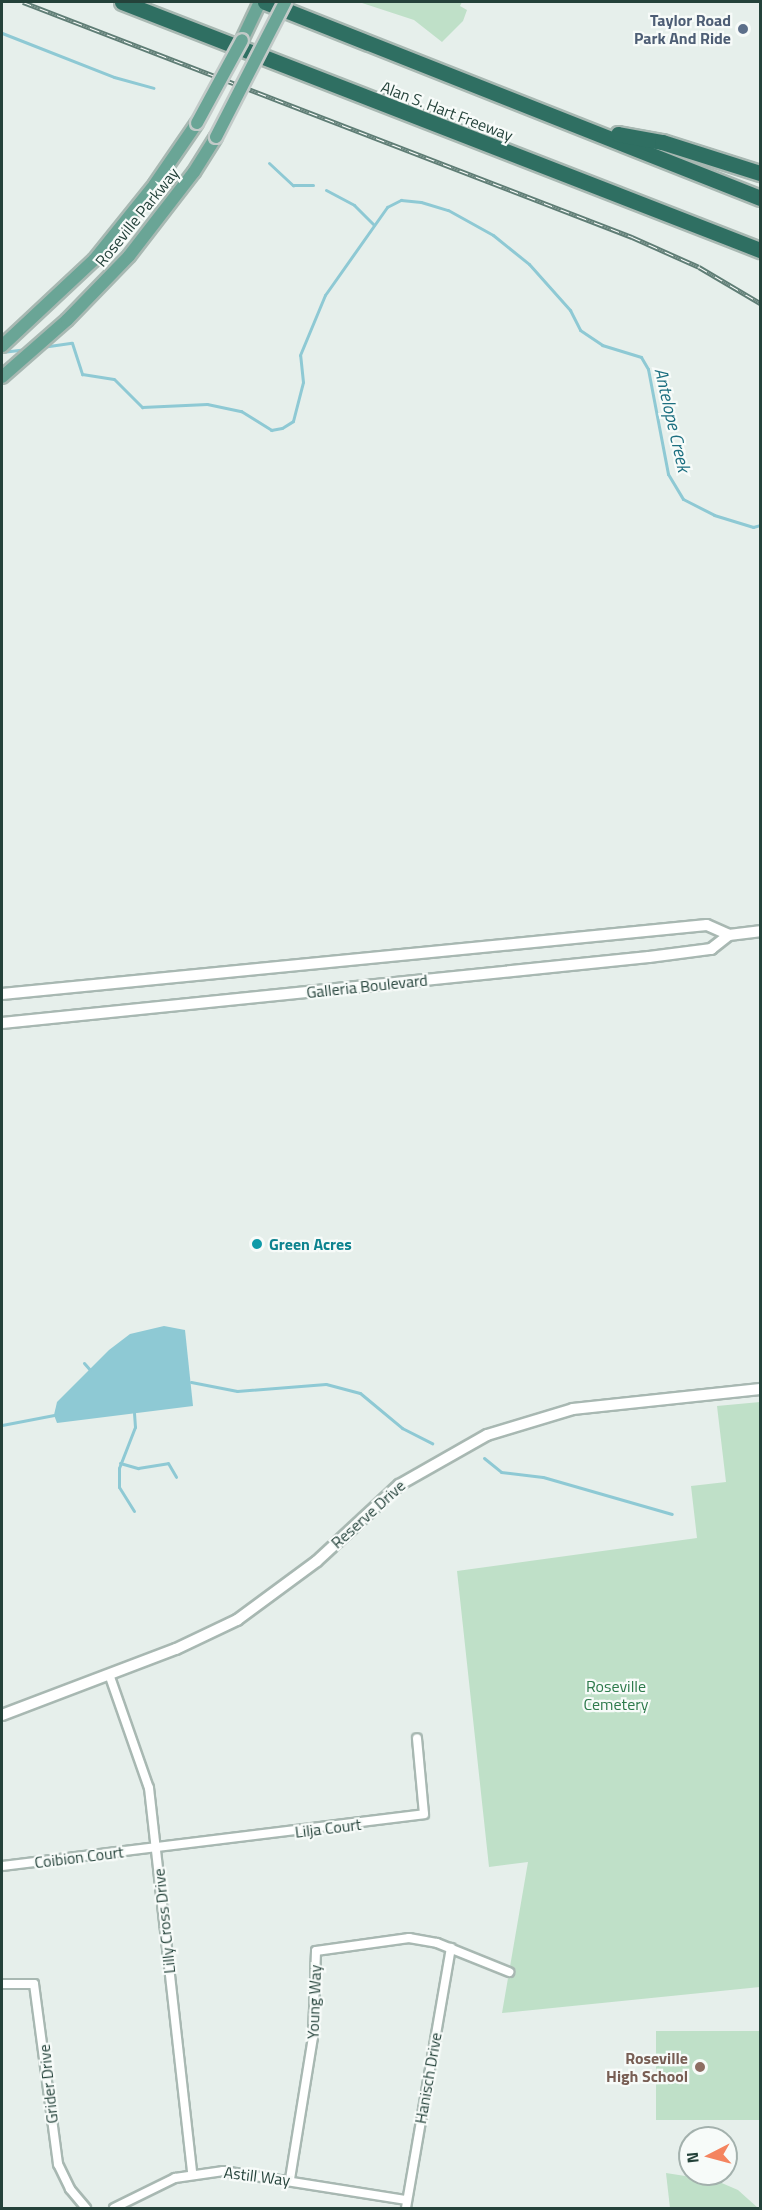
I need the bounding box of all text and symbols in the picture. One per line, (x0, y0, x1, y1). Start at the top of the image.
place label: Taylor Road Park And Ride (634, 10, 731, 48)
marker: Taylor Road Park And Ride (736, 22, 750, 36)
street label: Alan S. Hart Freeway (378, 77, 516, 145)
street label: Roseville Parkway (91, 163, 183, 271)
water label: Antelope Creek (650, 366, 694, 474)
street label: Galleria Boulevard (305, 970, 429, 1002)
place label: Green Acres (269, 1234, 352, 1254)
marker: Green Acres (250, 1237, 264, 1251)
street label: Reserve Drive (327, 1476, 409, 1552)
park label: Roseville Cemetery (584, 1676, 648, 1714)
street label: Lilja Court (294, 1814, 362, 1842)
street label: Coibion Court (33, 1842, 125, 1872)
street label: Lilly Cross Drive (149, 1867, 179, 1975)
street label: Young Way (303, 1965, 325, 2039)
street label: Hanisch Drive (411, 2031, 445, 2125)
street label: Grider Drive (34, 2043, 62, 2125)
place label: Roseville High School (606, 2048, 688, 2086)
marker: Roseville High School (693, 2060, 707, 2074)
north arrow (678, 2126, 738, 2186)
text: N (680, 2151, 705, 2164)
street label: Astill Way (223, 2162, 291, 2190)

